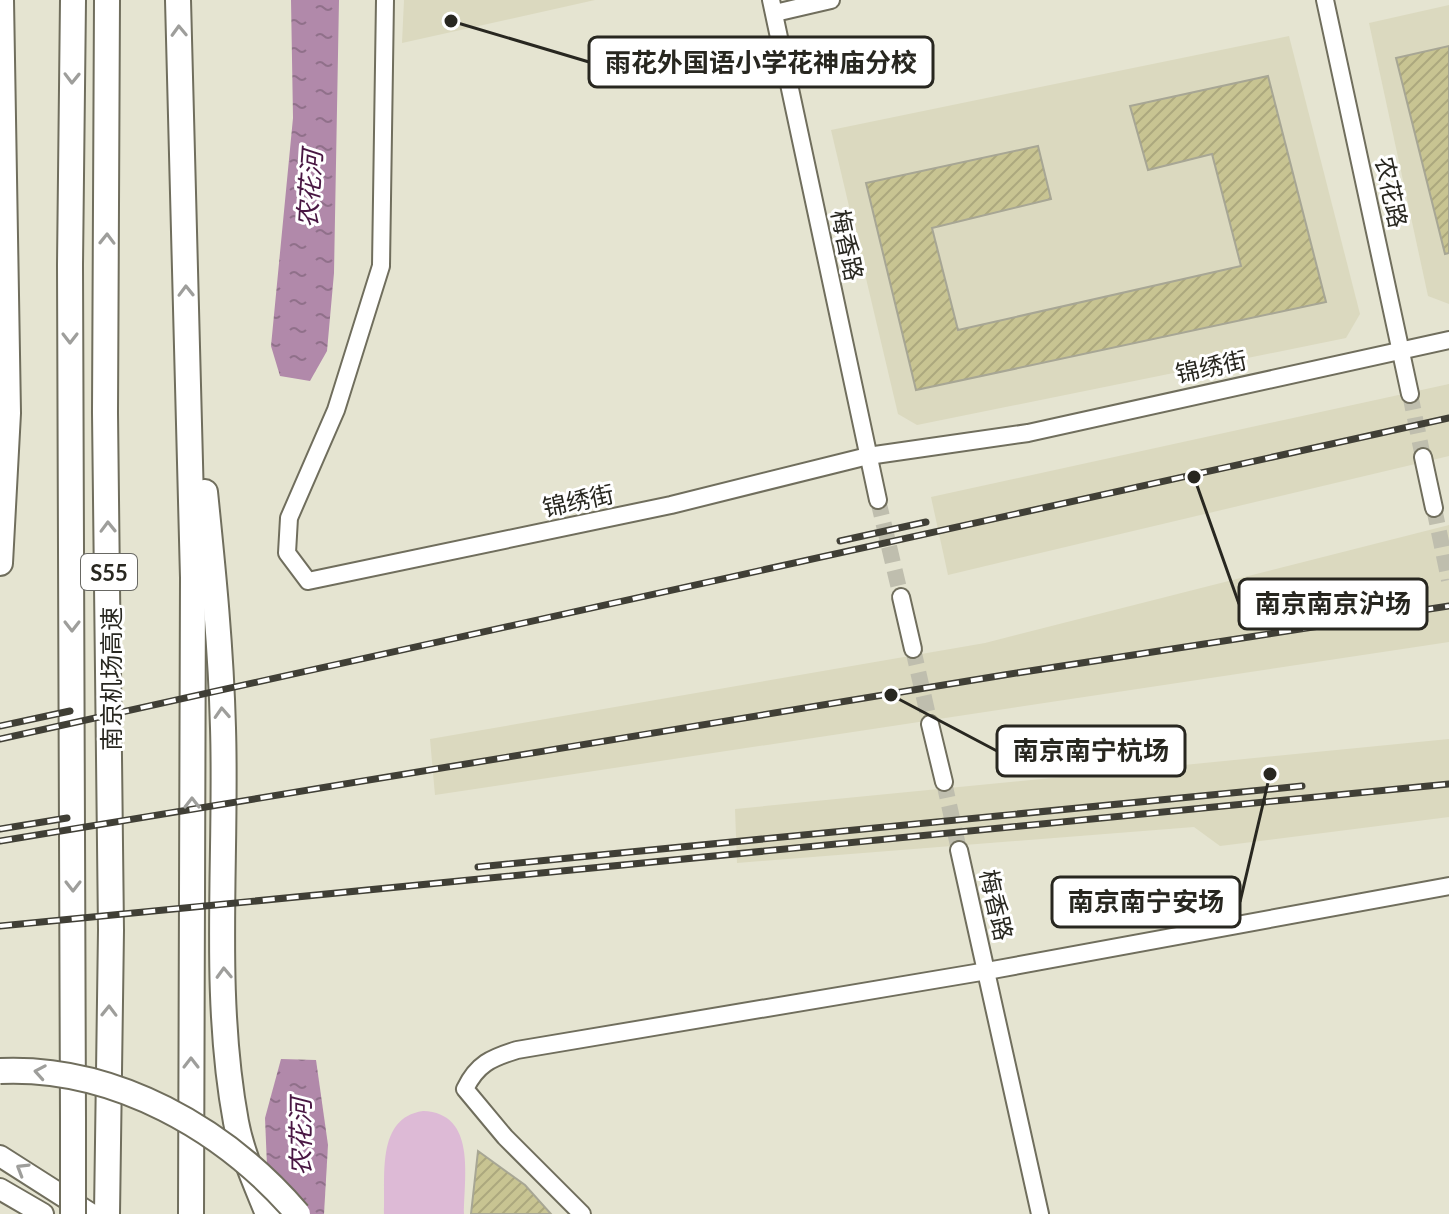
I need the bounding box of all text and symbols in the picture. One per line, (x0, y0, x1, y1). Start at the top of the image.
one-way arrow (171, 24, 188, 37)
callout: 雨花外国语小学花神庙分校 (589, 37, 933, 87)
text: 雨花外国语小学花神庙分校 (605, 46, 917, 78)
one-way arrow (63, 72, 81, 85)
water label: 农花河 (290, 144, 328, 229)
street label: 农花路 (1370, 154, 1414, 230)
street label: 梅香路 (826, 207, 870, 283)
one-way arrow (98, 232, 116, 245)
one-way arrow (178, 284, 195, 297)
one-way arrow (61, 332, 79, 345)
street label: 锦绣街 (1173, 344, 1249, 388)
street label: 锦绣街 (540, 478, 616, 522)
one-way arrow (99, 520, 117, 533)
road number: S55 (81, 554, 137, 590)
callout: 南京南京沪场 (1239, 579, 1427, 629)
text: 南京南京沪场 (1255, 587, 1411, 619)
street label: 南京机场高速 (96, 607, 125, 751)
one-way arrow (63, 620, 81, 633)
one-way arrow (214, 706, 231, 719)
callout: 南京南宁杭场 (997, 726, 1185, 776)
text: 南京南宁杭场 (1013, 734, 1169, 766)
one-way arrow (183, 796, 201, 809)
street label: 梅香路 (975, 867, 1019, 943)
callout: 南京南宁安场 (1052, 877, 1240, 927)
one-way arrow (64, 880, 82, 893)
text: 南京南宁安场 (1068, 885, 1224, 917)
one-way arrow (215, 966, 233, 979)
one-way arrow (100, 1004, 118, 1017)
one-way arrow (182, 1056, 200, 1069)
one-way arrow (33, 1064, 47, 1081)
water label: 农花河 (284, 1093, 316, 1176)
one-way arrow (16, 1164, 31, 1179)

